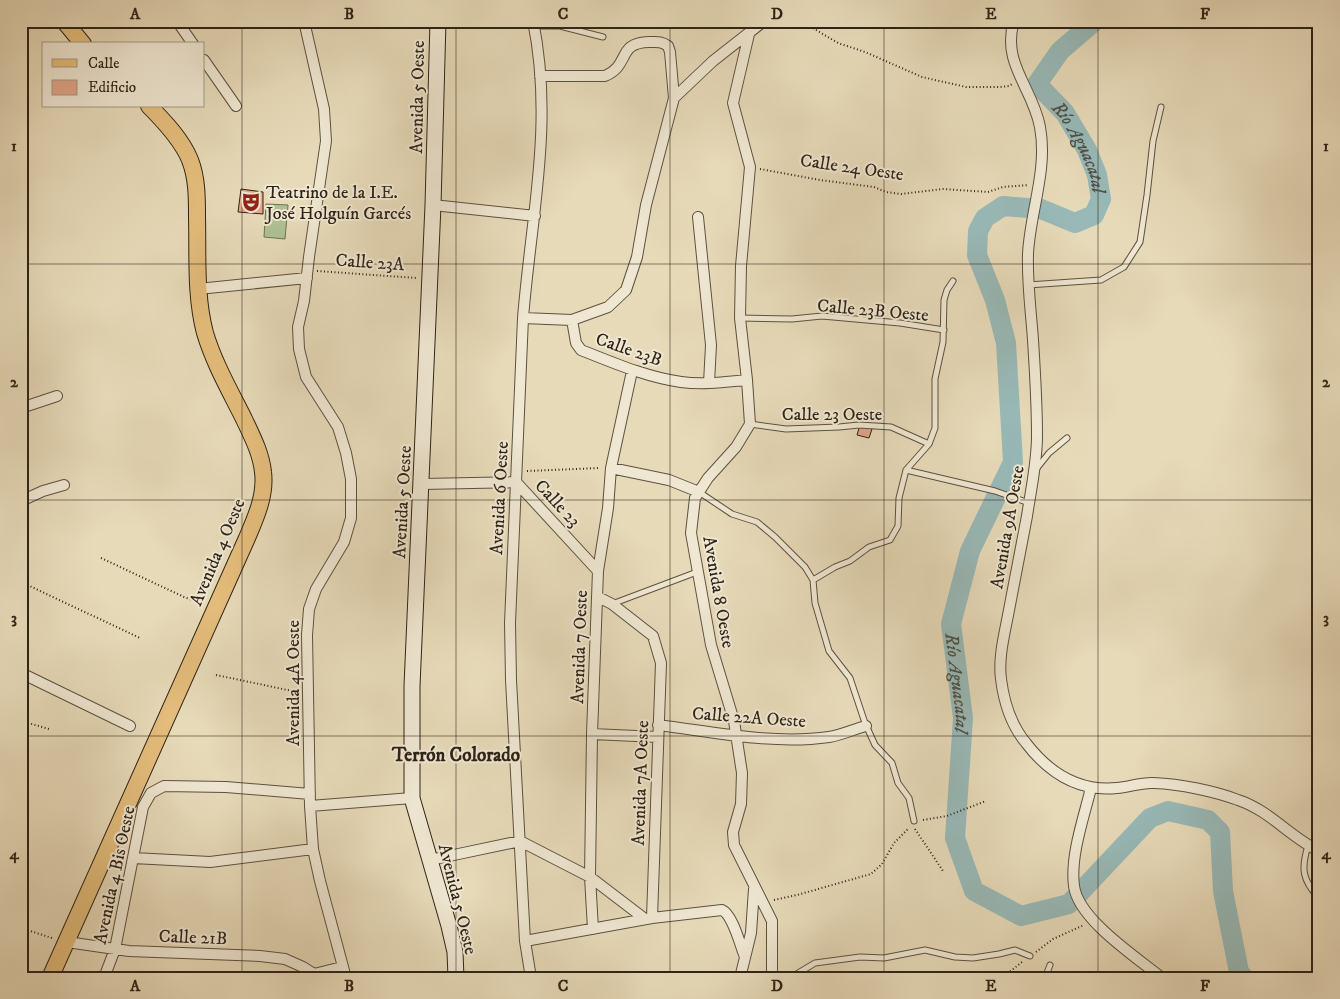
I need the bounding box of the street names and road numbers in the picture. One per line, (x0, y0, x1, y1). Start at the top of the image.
street label: Avenida 5 Oeste (406, 40, 430, 154)
street label: Calle 24 Oeste (799, 150, 905, 186)
street label: Calle 23A (335, 250, 405, 276)
street label: Calle 23B Oeste (816, 295, 930, 327)
street label: Calle 23B (593, 328, 665, 372)
street label: Calle 23 Oeste (782, 404, 882, 426)
street label: Avenida 6 Oeste (486, 441, 514, 555)
street label: Avenida 5 Oeste (389, 445, 417, 559)
street label: Avenida 9A Oeste (986, 464, 1030, 590)
street label: Calle 23 (530, 475, 585, 532)
street label: Avenida 4 Oeste (185, 495, 250, 609)
street label: Avenida 8 Oeste (697, 534, 739, 650)
street label: Avenida 7 Oeste (567, 590, 593, 704)
street label: Avenida 4A Oeste (283, 620, 305, 746)
street label: Calle 22A Oeste (691, 703, 807, 733)
street label: Avenida 7A Oeste (628, 720, 654, 846)
street label: Avenida 4 Bis Oeste (90, 804, 140, 946)
street label: Avenida 5 Oeste (433, 842, 481, 957)
street label: Calle 21B (158, 926, 228, 950)

